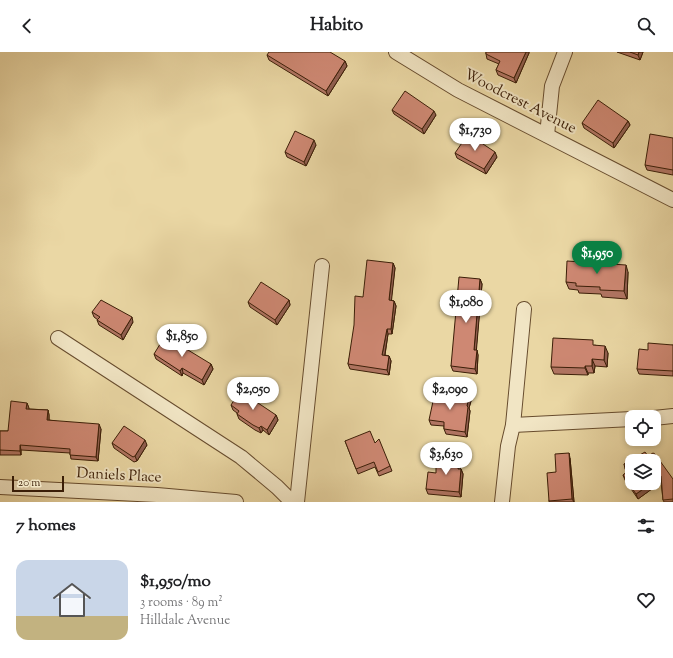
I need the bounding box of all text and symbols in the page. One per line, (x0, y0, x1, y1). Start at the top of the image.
text: Habito (310, 13, 363, 39)
icon: back (16, 15, 38, 37)
icon: search (635, 15, 657, 37)
street label: Woodcrest Avenue (460, 65, 580, 139)
pin: $1,730 (442, 118, 508, 152)
text: $1,730 (458, 122, 492, 140)
pin: $1,950 (564, 241, 630, 275)
text: $1,950 (581, 245, 613, 263)
pin: $1,080 (433, 290, 499, 324)
text: $1,080 (449, 294, 483, 312)
pin: $1,850 (149, 324, 215, 358)
text: $1,850 (166, 328, 198, 346)
pin: $2,050 (220, 377, 286, 411)
pin: $2,090 (417, 377, 483, 411)
text: $2,050 (236, 381, 270, 399)
text: $2,090 (432, 381, 468, 399)
map controls (625, 410, 661, 490)
button: locate (625, 410, 661, 446)
pin: $3,630 (413, 442, 479, 476)
text: $3,630 (429, 446, 463, 464)
button: layers (625, 454, 661, 490)
street label: Daniels Place (76, 463, 162, 489)
scale bar (12, 474, 64, 493)
text: 20 m (18, 475, 40, 491)
text: 7 homes (16, 514, 76, 538)
icon: filters (635, 515, 657, 537)
text: $1,950/mo (140, 570, 211, 594)
icon: home (48, 576, 96, 624)
icon: heart (635, 589, 657, 611)
text: 3 rooms · 89 m² (140, 594, 223, 612)
text: Hilldale Avenue (140, 612, 230, 630)

